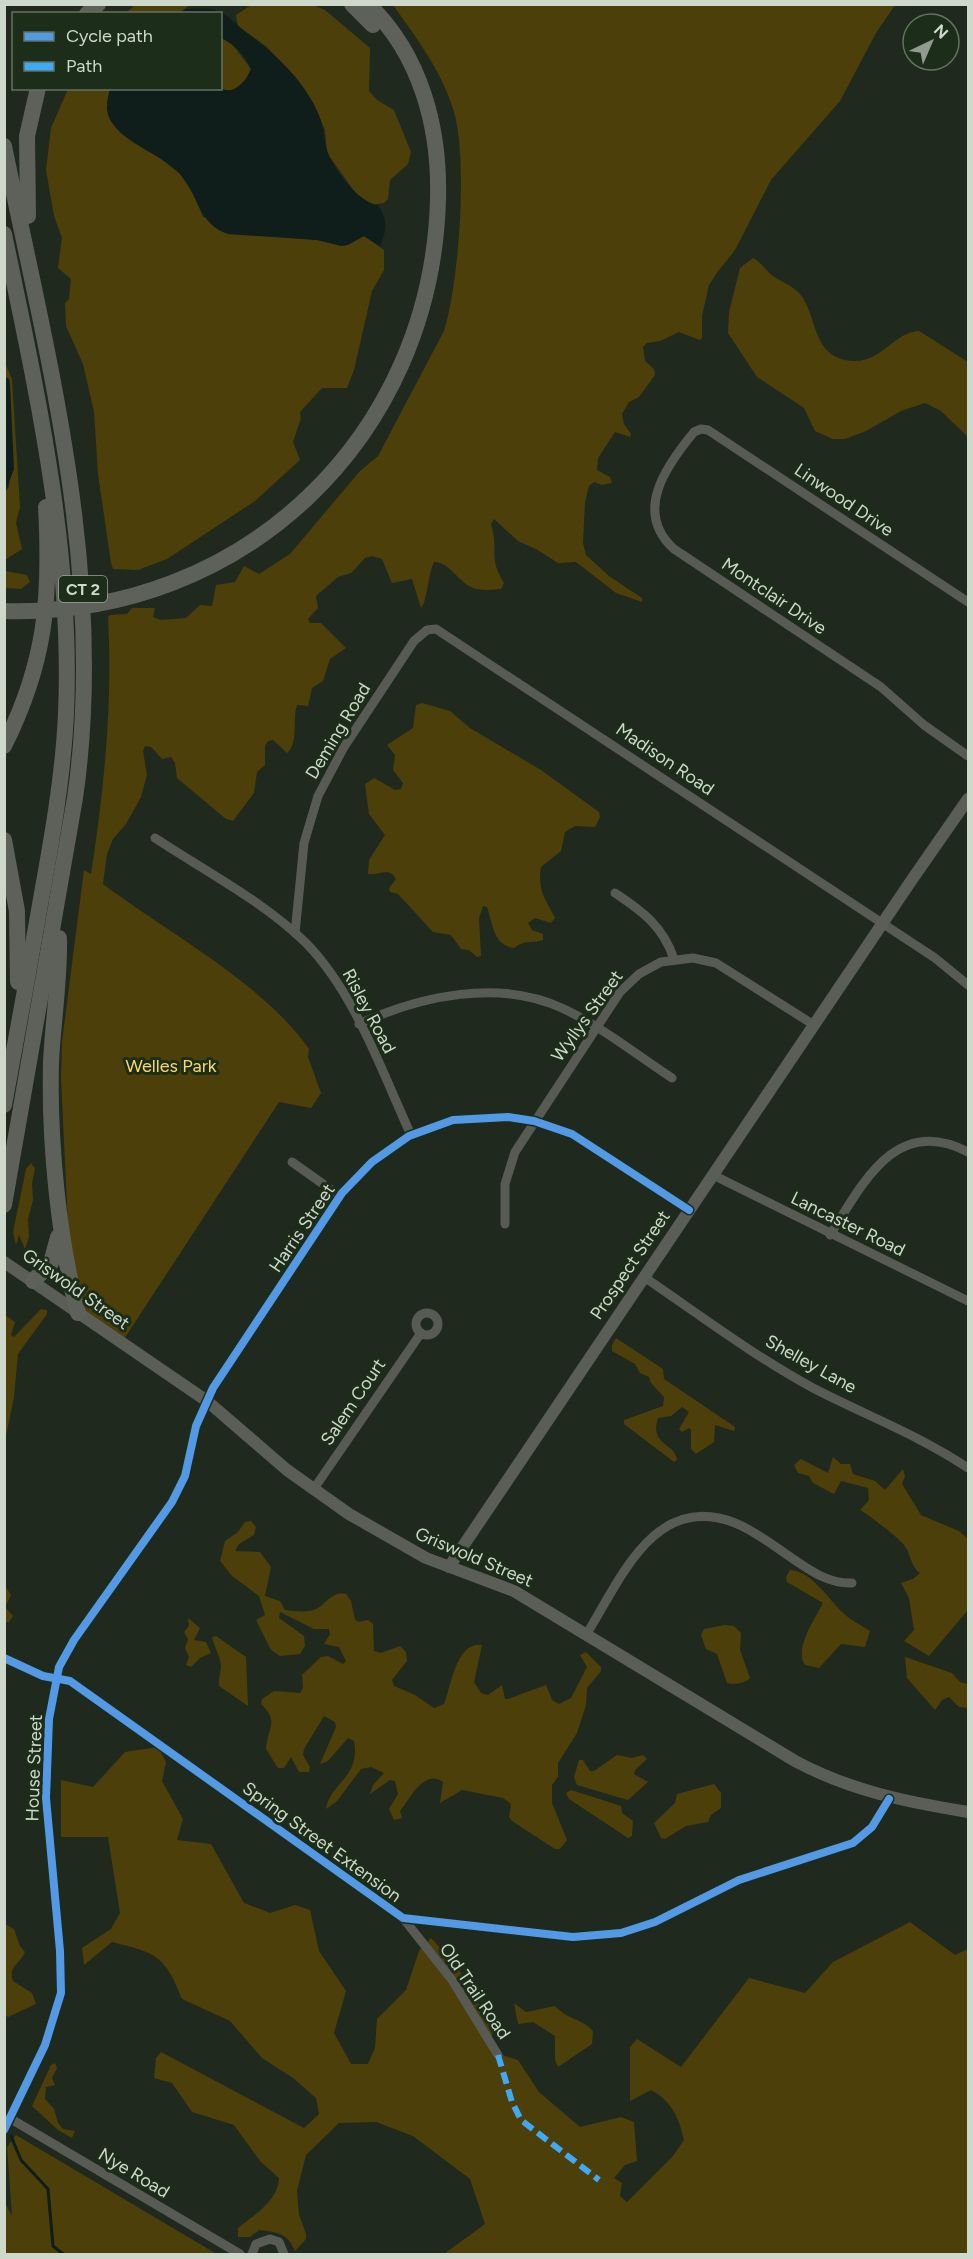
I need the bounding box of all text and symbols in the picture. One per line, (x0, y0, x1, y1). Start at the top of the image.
legend (12, 12, 222, 90)
north arrow (901, 12, 961, 72)
text: N (930, 20, 952, 43)
text: Cycle path (66, 25, 153, 47)
text: Path (66, 55, 102, 77)
street label: Linwood Drive (790, 459, 898, 541)
street label: Montclair Drive (717, 553, 831, 639)
road number: CT 2 (59, 576, 107, 602)
street label: Deming Road (301, 679, 375, 783)
street label: Madison Road (612, 718, 718, 800)
street label: Risley Road (338, 965, 400, 1057)
street label: Wyllys Street (547, 966, 628, 1066)
park label: Welles Park (125, 1055, 217, 1077)
street label: Harris Street (264, 1179, 340, 1277)
street label: Lancaster Road (787, 1187, 909, 1261)
street label: Prospect Street (585, 1206, 675, 1324)
street label: Griswold Street (18, 1244, 134, 1334)
street label: Shelley Lane (762, 1330, 861, 1398)
street label: Salem Court (316, 1354, 390, 1450)
street label: Griswold Street (412, 1522, 536, 1592)
street label: House Street (21, 1714, 47, 1822)
street label: Spring Street Extension (238, 1777, 406, 1907)
street label: Old Trail Road (435, 1939, 515, 2043)
street label: Nye Road (95, 2143, 173, 2203)

